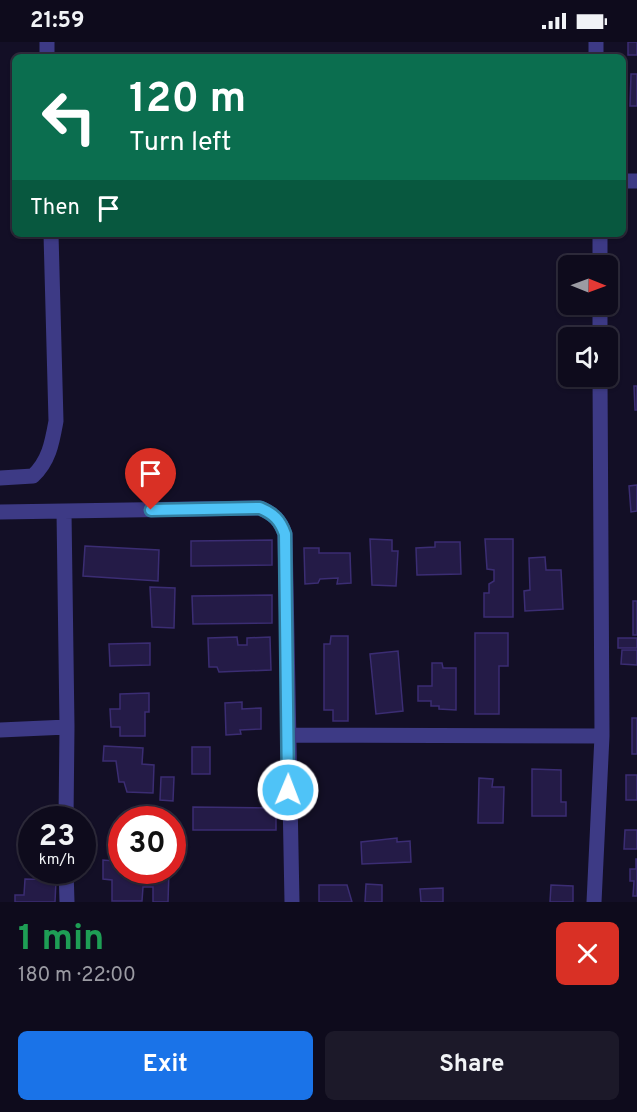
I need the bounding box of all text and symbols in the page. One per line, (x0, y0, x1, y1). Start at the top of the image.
text: 21:59 (30, 8, 85, 35)
text: 120 m (129, 74, 246, 127)
icon: left (30, 78, 108, 156)
text: Turn left (129, 126, 231, 160)
icon: arrive (92, 192, 125, 225)
text: Then (30, 195, 80, 222)
north arrow (558, 255, 618, 315)
map controls (558, 255, 618, 387)
button: sound (558, 327, 618, 387)
pin (125, 448, 176, 510)
icon: arrive (134, 457, 167, 490)
position arrow (256, 758, 320, 822)
speed limit sign: 30 (108, 806, 186, 884)
text: 23 (39, 819, 75, 856)
text: km/h (39, 851, 75, 870)
text: 1 min (18, 917, 104, 963)
button: close (556, 922, 619, 985)
text: 180 m · 22:00 (18, 963, 136, 989)
button: Exit (18, 1031, 313, 1100)
button: Share (325, 1031, 619, 1100)

